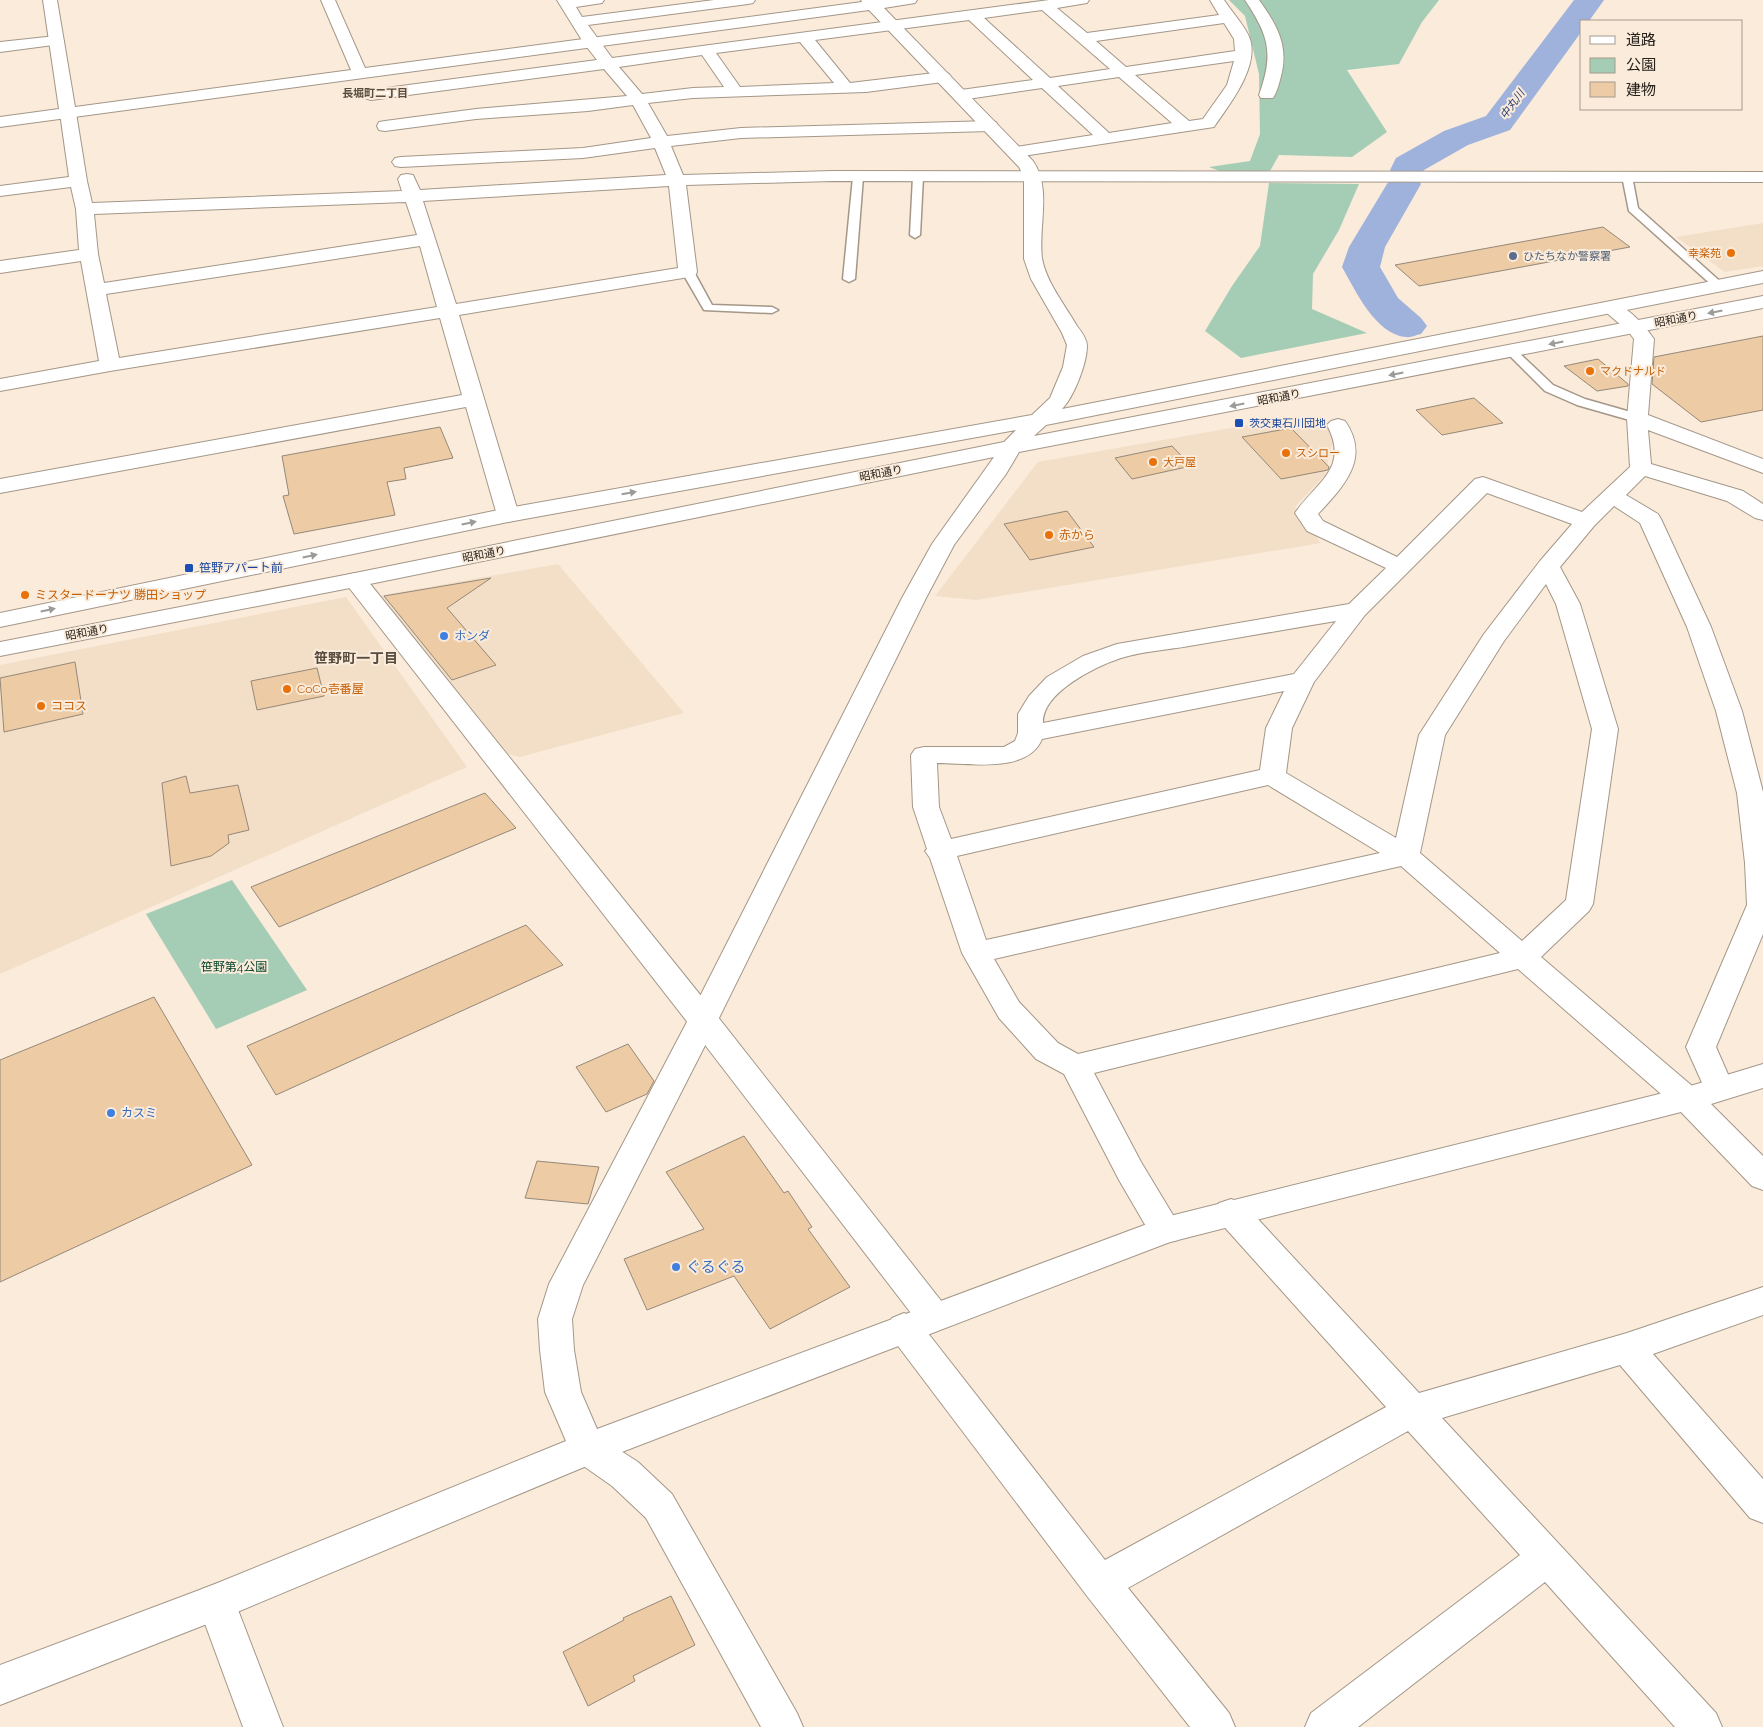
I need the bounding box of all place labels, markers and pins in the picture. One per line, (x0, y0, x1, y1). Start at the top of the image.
place label: 幸楽苑 (1688, 247, 1721, 260)
marker: 幸楽苑 (1725, 247, 1737, 259)
marker: ひたちなか警察署 (1507, 250, 1519, 262)
place label: ひたちなか警察署 (1523, 250, 1611, 263)
marker: マクドナルド (1584, 365, 1596, 377)
place label: マクドナルド (1600, 365, 1666, 378)
marker: 茨交東石川団地 (1233, 417, 1245, 429)
place label: 茨交東石川団地 (1249, 417, 1326, 430)
marker: スシロー (1280, 447, 1292, 459)
place label: スシロー (1296, 447, 1340, 460)
marker: 大戸屋 (1147, 456, 1159, 468)
place label: 大戸屋 (1163, 456, 1196, 469)
place label: 赤から (1059, 528, 1095, 542)
marker: 赤から (1043, 529, 1055, 541)
place label: 笹野アパート前 (199, 561, 283, 575)
marker: 笹野アパート前 (183, 562, 195, 574)
place label: ミスタードーナツ 勝田ショップ (35, 588, 206, 602)
marker: ミスタードーナツ 勝田ショップ (19, 589, 31, 601)
place label: ホンダ (454, 629, 490, 643)
marker: ホンダ (438, 630, 450, 642)
place label: CoCo壱番屋 (297, 682, 364, 696)
marker: CoCo壱番屋 (281, 683, 293, 695)
place label: ココス (51, 699, 87, 713)
marker: ココス (35, 700, 47, 712)
place label: カスミ (121, 1106, 157, 1120)
marker: カスミ (105, 1107, 117, 1119)
place label: ぐるぐる (686, 1258, 745, 1276)
marker: ぐるぐる (670, 1261, 682, 1273)

